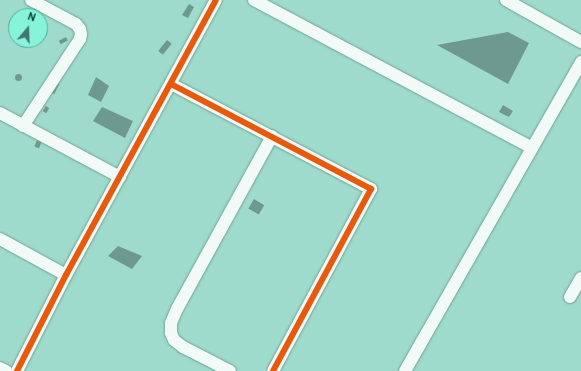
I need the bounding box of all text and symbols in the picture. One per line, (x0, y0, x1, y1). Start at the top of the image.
north arrow (8, 8, 48, 48)
text: N (26, 10, 38, 26)

